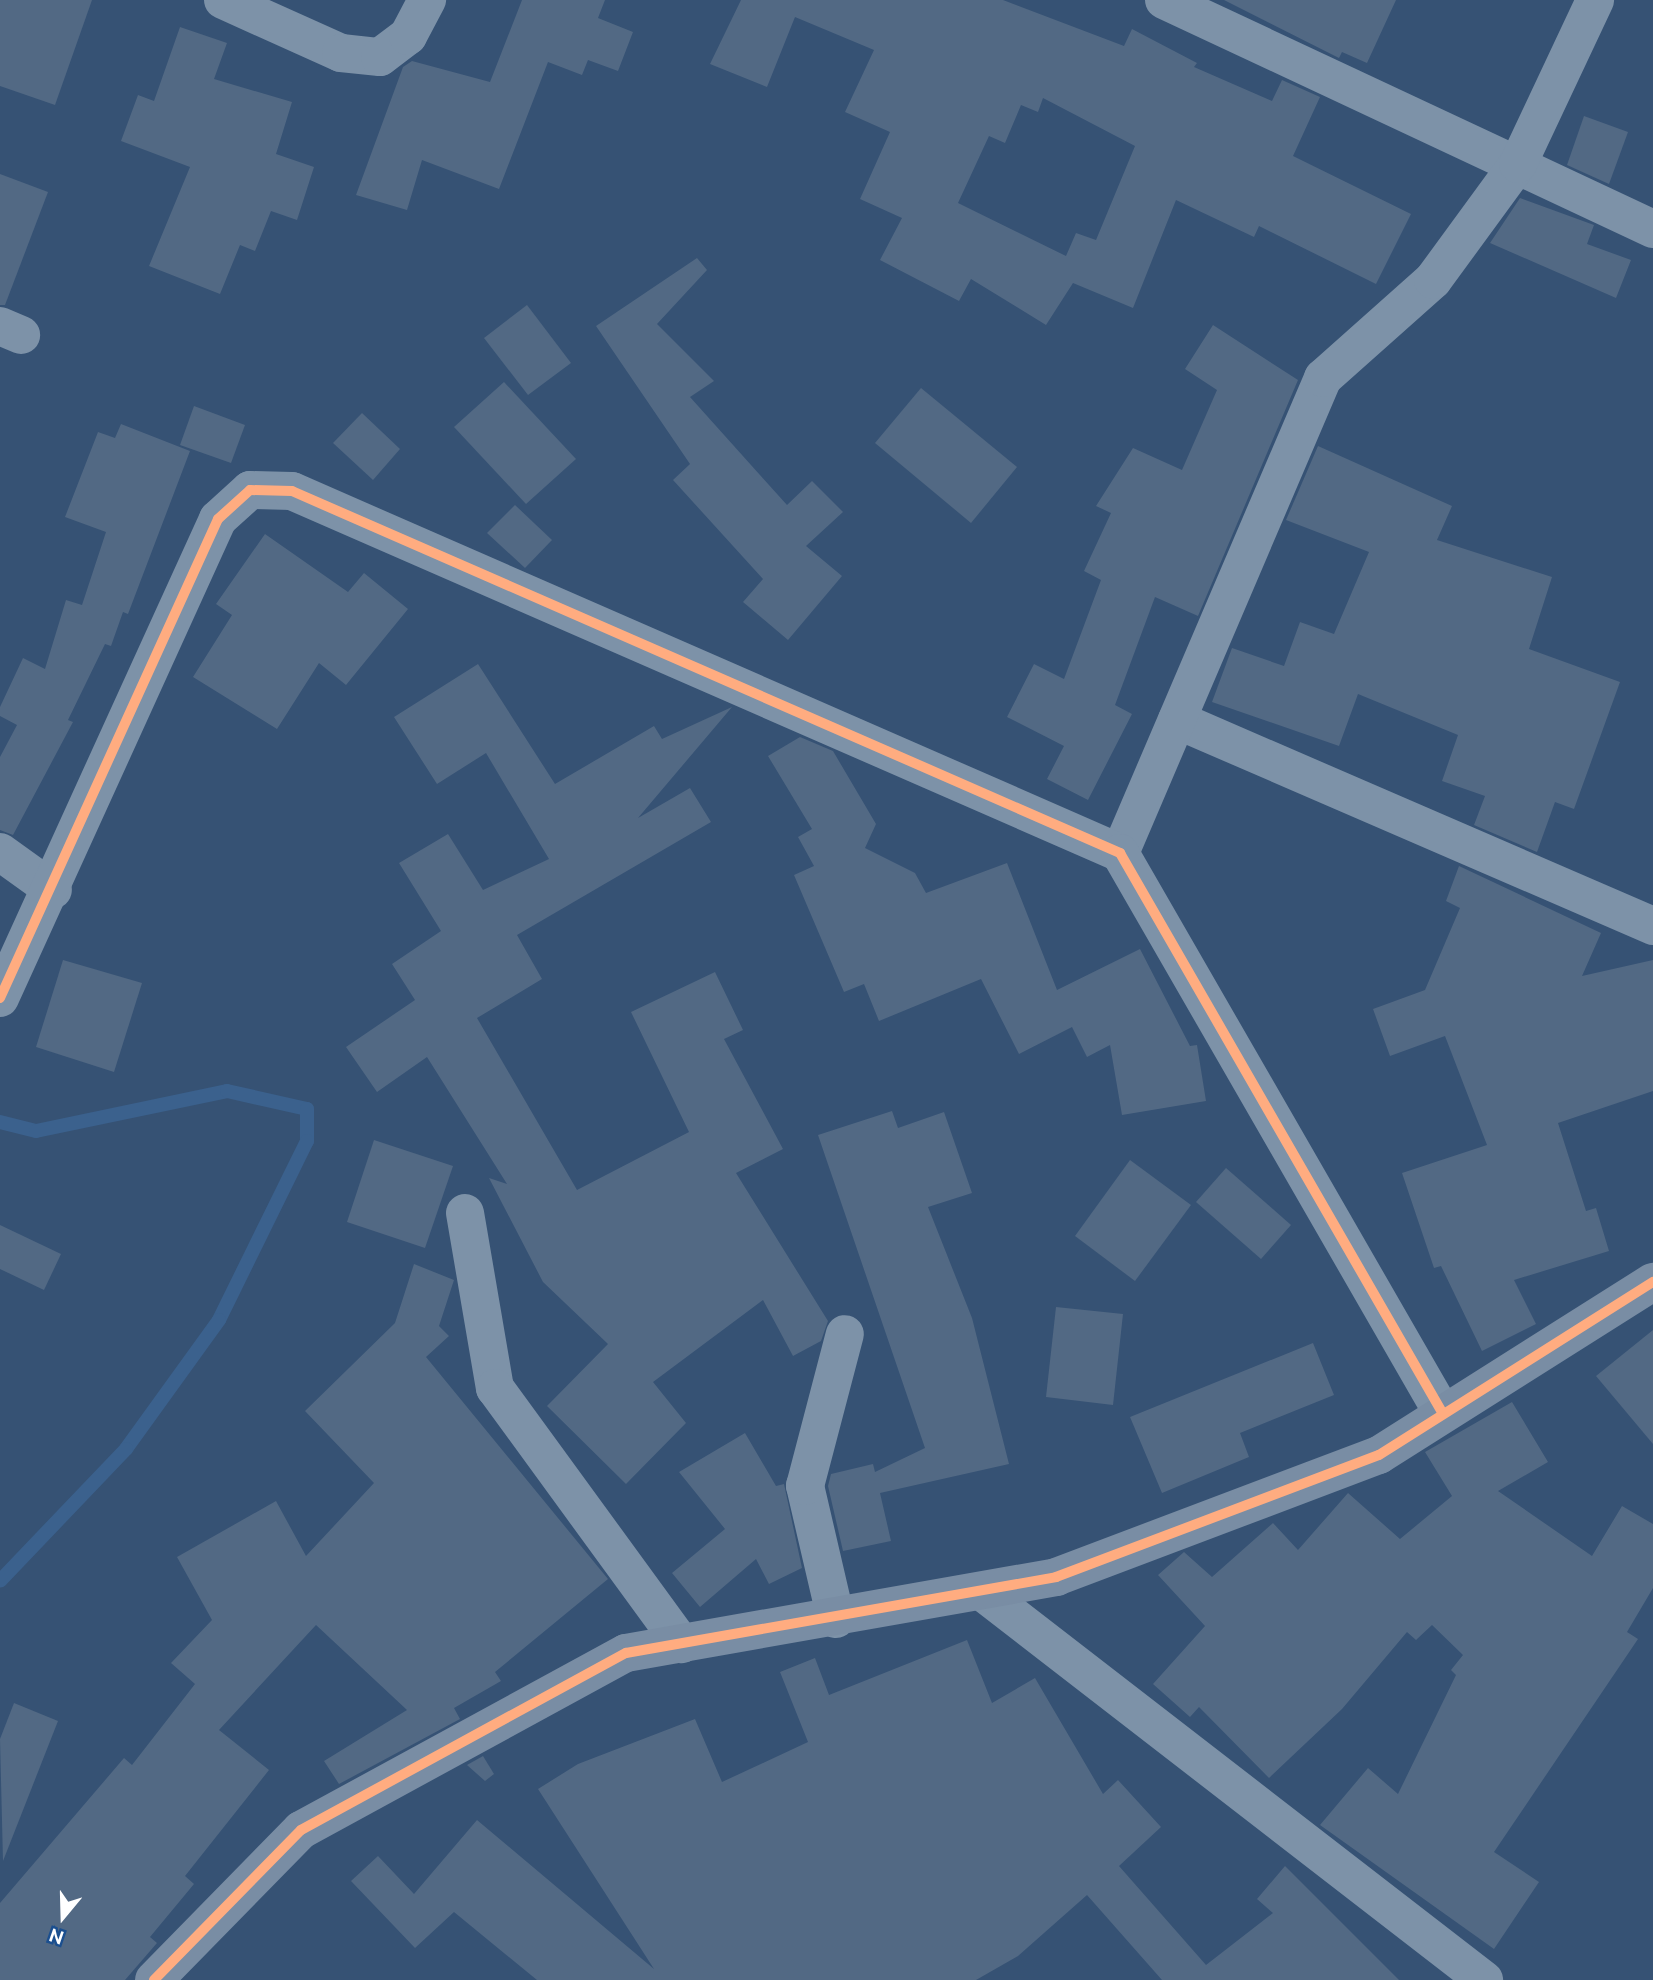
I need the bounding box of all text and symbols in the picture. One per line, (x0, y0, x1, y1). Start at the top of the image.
north arrow (28, 1882, 98, 1952)
text: N (46, 1924, 66, 1950)

